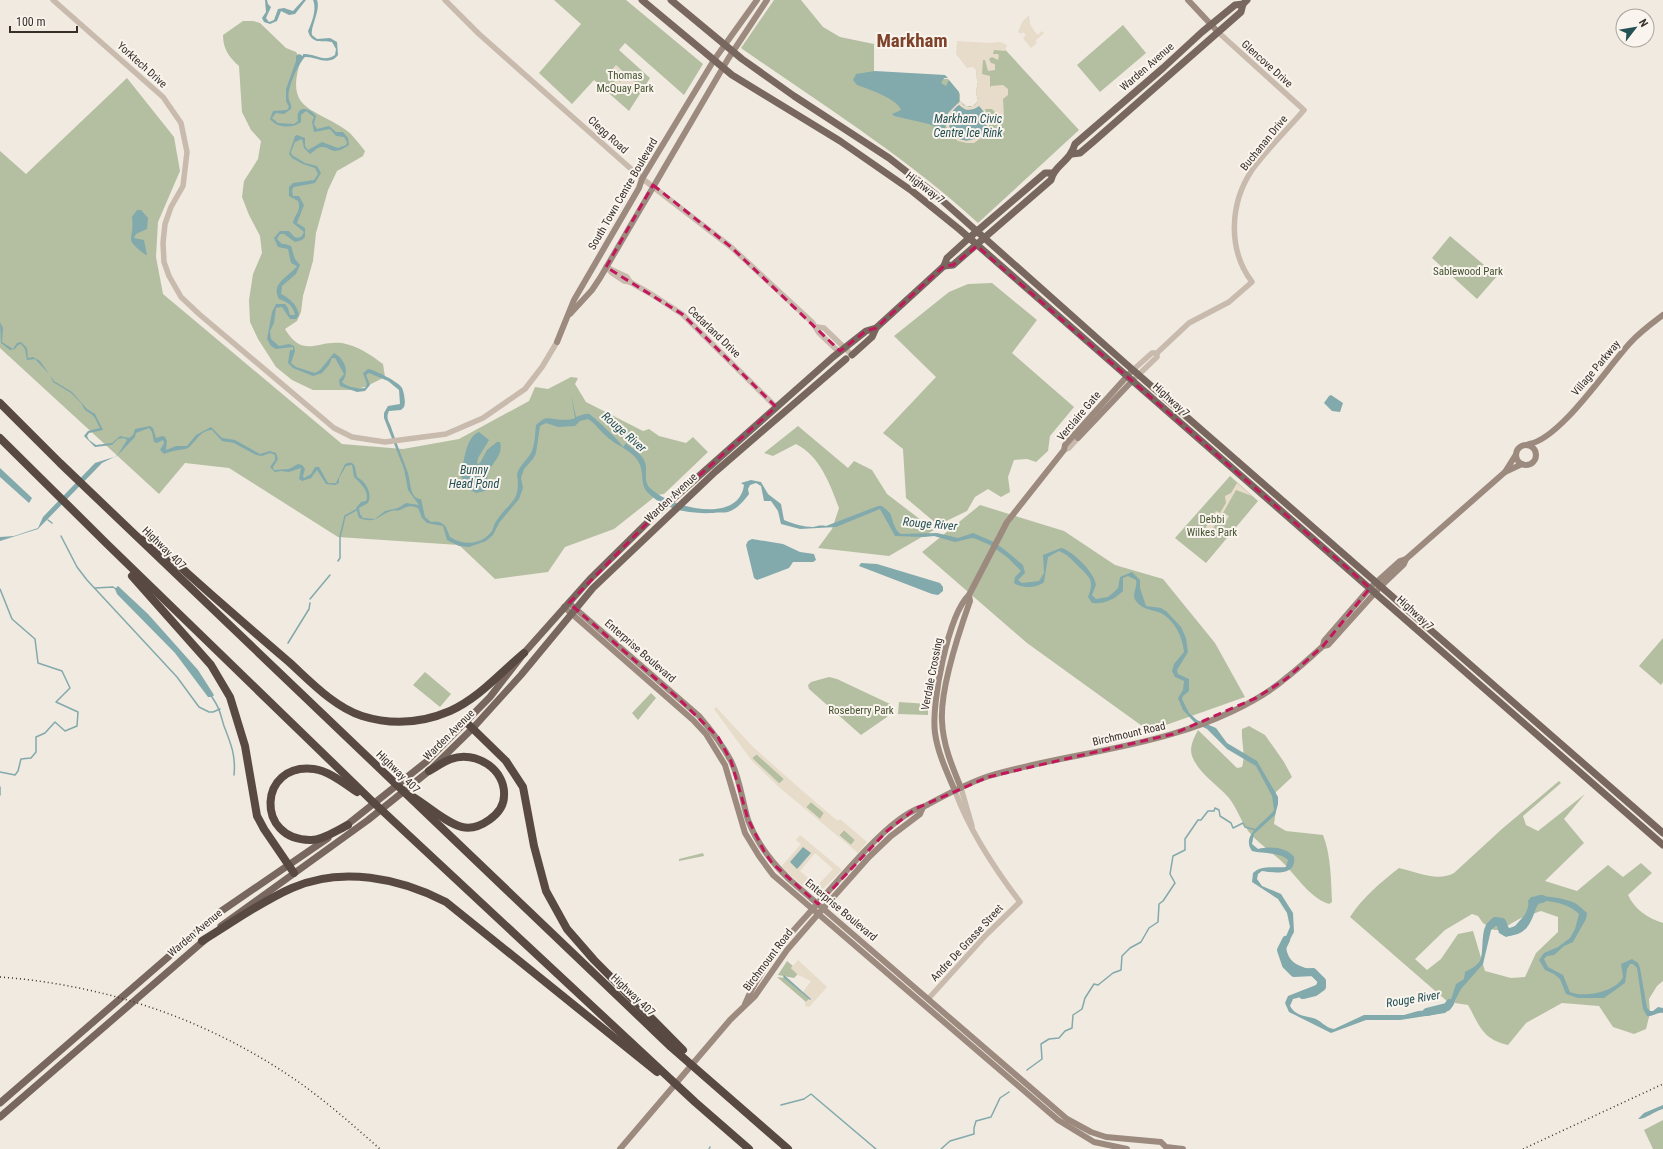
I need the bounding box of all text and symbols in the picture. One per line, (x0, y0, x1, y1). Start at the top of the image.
scale bar (10, 8, 77, 34)
north arrow (1615, 8, 1655, 48)
text: 100 m (16, 15, 46, 29)
text: N (1636, 17, 1651, 30)
district label: Markham (876, 29, 948, 52)
street label: Glencove Drive (1239, 38, 1295, 90)
street label: Yorktech Drive (114, 39, 170, 91)
street label: Warden Avenue (1118, 40, 1176, 94)
park label: Thomas McQuay Park (596, 69, 654, 95)
water label: Markham Civic Centre Ice Rink (934, 112, 1003, 140)
street label: Buchanan Drive (1238, 113, 1290, 173)
street label: Clegg Road (585, 114, 631, 156)
street label: South Town Centre Boulevard (586, 136, 660, 252)
street label: Highway 7 (903, 169, 947, 207)
park label: Sablewood Park (1433, 265, 1503, 278)
street label: Cedarland Drive (685, 304, 743, 360)
street label: Village Parkway (1569, 337, 1623, 398)
street label: Highway 7 (1150, 380, 1192, 420)
street label: Verclaire Gate (1054, 389, 1104, 443)
water label: Rouge River (599, 409, 649, 455)
water label: Bunny Head Pond (449, 463, 499, 491)
street label: Warden Avenue (642, 470, 700, 526)
park label: Debbi Wilkes Park (1187, 513, 1237, 539)
water label: Rouge River (902, 515, 958, 533)
street label: Highway 407 (139, 524, 189, 572)
street label: Highway 7 (1394, 593, 1436, 633)
street label: Enterprise Boulevard (602, 617, 678, 685)
street label: Verdale Crossing (919, 637, 945, 711)
park label: Roseberry Park (828, 704, 894, 717)
street label: Warden Avenue (421, 707, 477, 763)
street label: Birchmount Road (1091, 719, 1167, 749)
street label: Highway 407 (373, 748, 423, 796)
street label: Enterprise Boulevard (802, 876, 880, 944)
street label: Andre De Grasse Street (928, 902, 1006, 984)
street label: Warden Avenue (165, 907, 225, 959)
street label: Birchmount Road (740, 926, 796, 994)
street label: Highway 407 (608, 971, 658, 1019)
water label: Rouge River (1385, 988, 1441, 1010)

